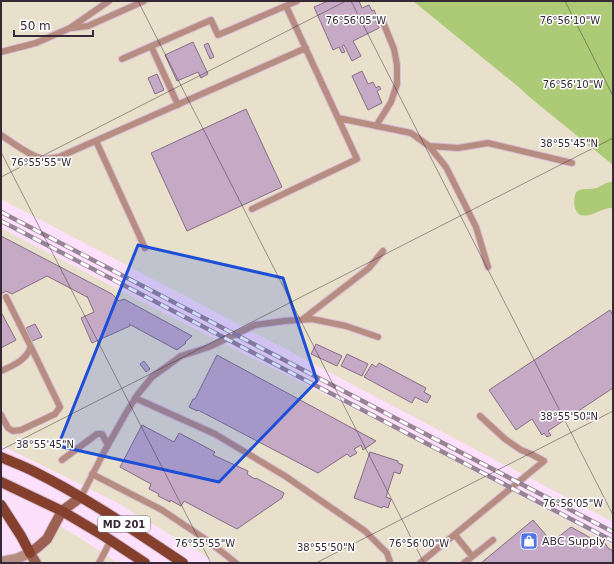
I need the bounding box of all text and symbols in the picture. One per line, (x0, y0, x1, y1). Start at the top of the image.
scale bar (14, 12, 93, 38)
text: 76°56'05"W (326, 15, 386, 26)
text: 76°56'10"W (540, 15, 600, 26)
text: 50 m (20, 19, 51, 33)
text: 76°56'10"W (543, 79, 603, 90)
text: 38°55'45"N (540, 138, 598, 149)
text: 76°55'55"W (11, 157, 71, 168)
text: 38°55'50"N (540, 411, 598, 422)
text: 38°55'45"N (16, 439, 74, 450)
text: 76°56'05"W (543, 498, 603, 509)
road number: MD 201 (98, 516, 150, 532)
shop icon: ABC Supply (519, 531, 539, 551)
place label: ABC Supply (542, 535, 606, 548)
text: 76°55'55"W (175, 538, 235, 549)
text: 76°56'00"W (389, 538, 449, 549)
text: 38°55'50"N (297, 542, 355, 553)

